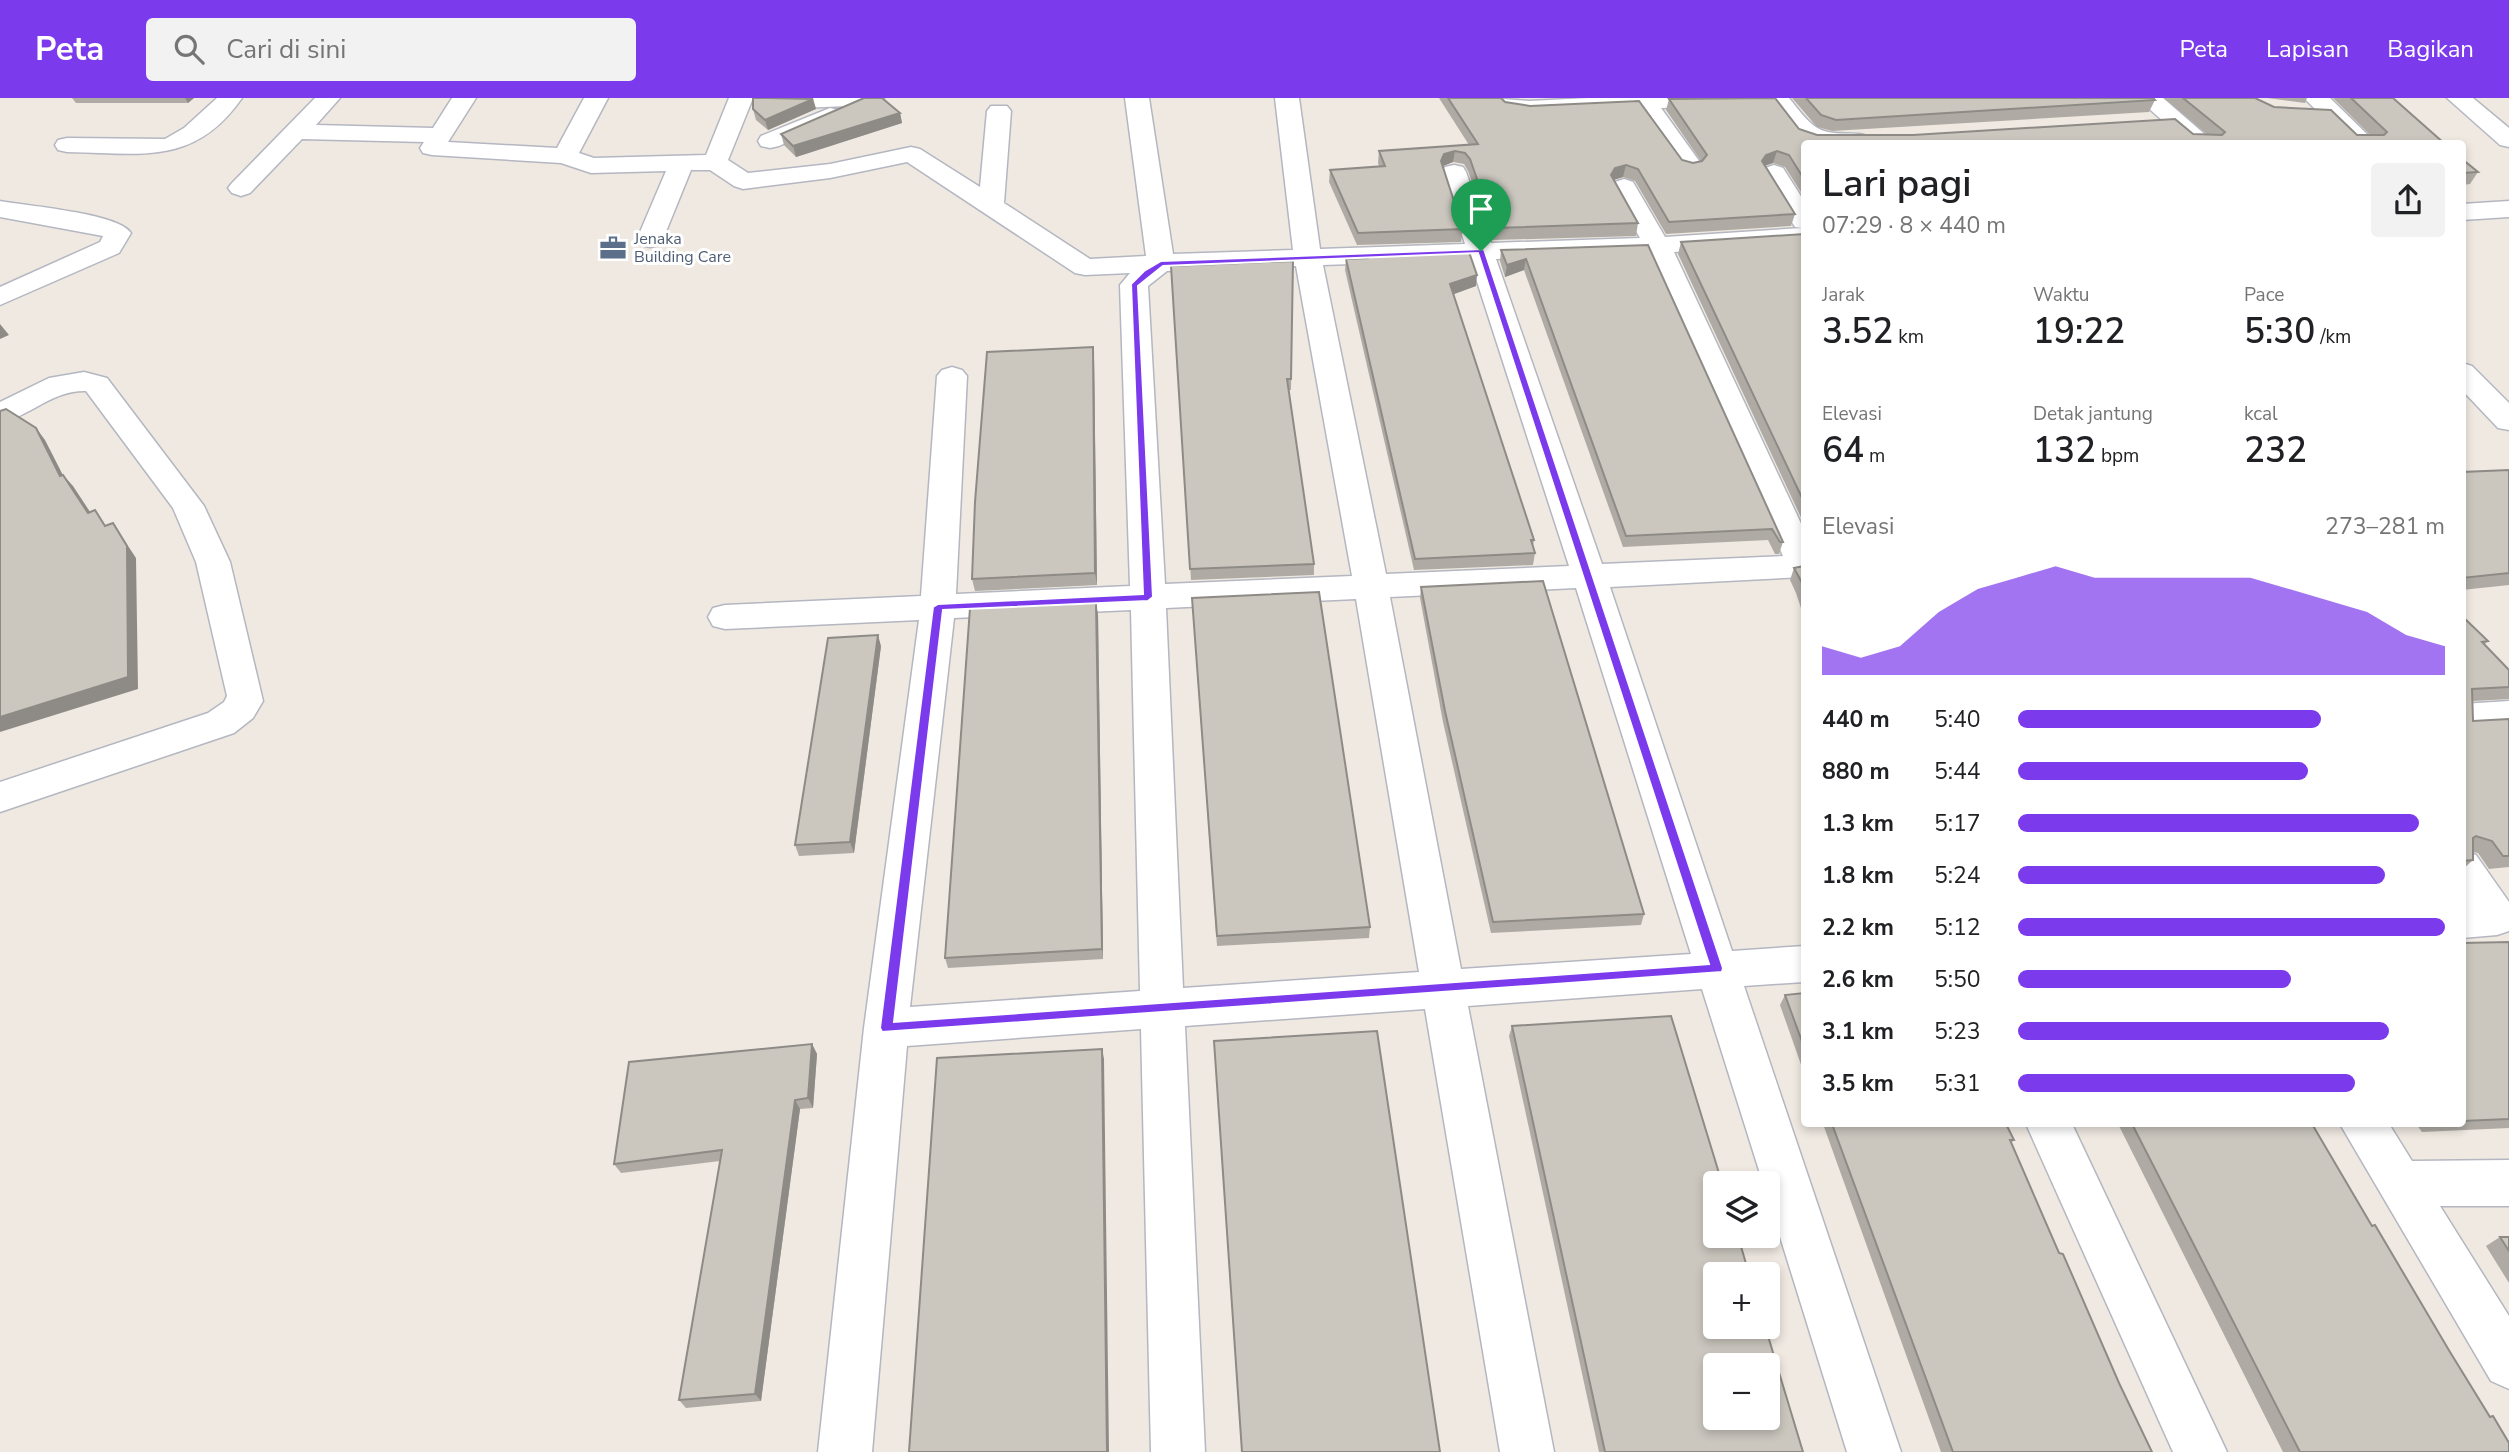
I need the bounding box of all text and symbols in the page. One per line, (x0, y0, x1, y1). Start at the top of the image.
search box (146, 18, 636, 81)
text: Peta (35, 27, 104, 72)
icon: search (170, 30, 208, 68)
text: Cari di sini (226, 32, 346, 67)
text: Peta (2179, 33, 2228, 65)
text: Lapisan (2266, 33, 2349, 65)
text: Bagikan (2387, 33, 2474, 65)
text: Lari pagi (1822, 158, 1971, 209)
button: share (2371, 163, 2445, 237)
pin (1451, 179, 1511, 251)
icon: arrive (1462, 190, 1500, 228)
text: 07:29 · 8 × 440 m (1822, 210, 2006, 241)
place label: Jenaka Building Care (633, 228, 731, 268)
office icon: Jenaka Building Care (598, 233, 628, 263)
text: Jarak (1822, 282, 1865, 308)
text: Waktu (2033, 282, 2089, 308)
text: Pace (2244, 282, 2284, 308)
text: 3.52 (1822, 308, 1893, 355)
text: 19:22 (2033, 308, 2125, 355)
text: 5:30 (2244, 308, 2315, 355)
text: km (1893, 324, 1924, 350)
text: /km (2315, 324, 2351, 350)
text: Elevasi (1822, 401, 1882, 427)
text: Detak jantung (2033, 401, 2153, 427)
text: kcal (2244, 401, 2278, 427)
text: 64 (1822, 427, 1864, 474)
text: 132 (2033, 427, 2096, 474)
text: 232 (2244, 427, 2307, 474)
text: m (1864, 443, 1885, 469)
text: bpm (2096, 443, 2139, 469)
text: Elevasi (1822, 511, 1894, 542)
text: 273–281 m (2325, 511, 2445, 542)
text: 440 m (1822, 704, 1890, 735)
text: 5:40 (1934, 704, 1981, 735)
text: 880 m (1822, 756, 1890, 787)
text: 5:44 (1934, 756, 1981, 787)
text: 1.3 km (1822, 808, 1894, 839)
text: 5:17 (1934, 808, 1981, 839)
text: 1.8 km (1822, 860, 1894, 891)
text: 5:24 (1934, 860, 1981, 891)
text: 2.2 km (1822, 912, 1894, 943)
text: 5:12 (1934, 912, 1981, 943)
text: 2.6 km (1822, 964, 1894, 995)
text: 5:50 (1934, 964, 1981, 995)
text: 3.1 km (1822, 1016, 1894, 1047)
text: 5:23 (1934, 1016, 1981, 1047)
text: 3.5 km (1822, 1068, 1894, 1099)
text: 5:31 (1934, 1068, 1981, 1099)
map controls (1703, 1171, 1780, 1430)
button: layers (1703, 1171, 1780, 1248)
button: + (1703, 1262, 1780, 1339)
button: − (1703, 1353, 1780, 1430)

